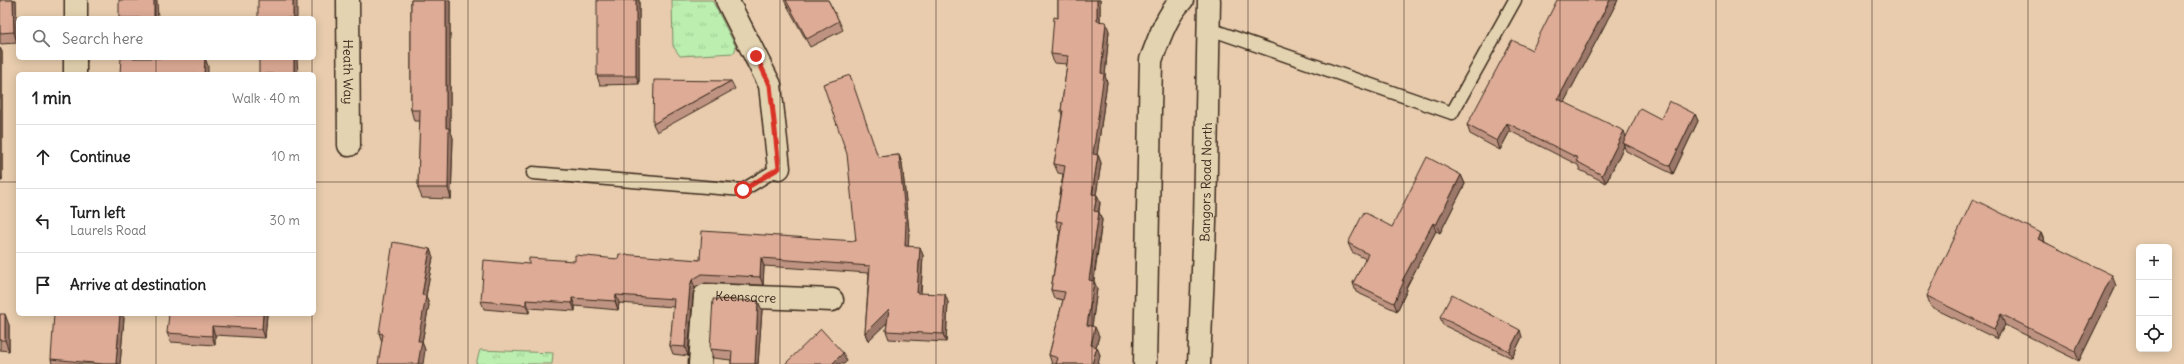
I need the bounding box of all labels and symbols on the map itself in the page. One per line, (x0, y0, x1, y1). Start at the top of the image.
street label: Heath Way (339, 40, 357, 104)
route end (747, 47, 765, 65)
street label: Bangors Road North (1196, 122, 1216, 242)
route start (734, 181, 752, 199)
street label: Keensacre (715, 287, 777, 307)

